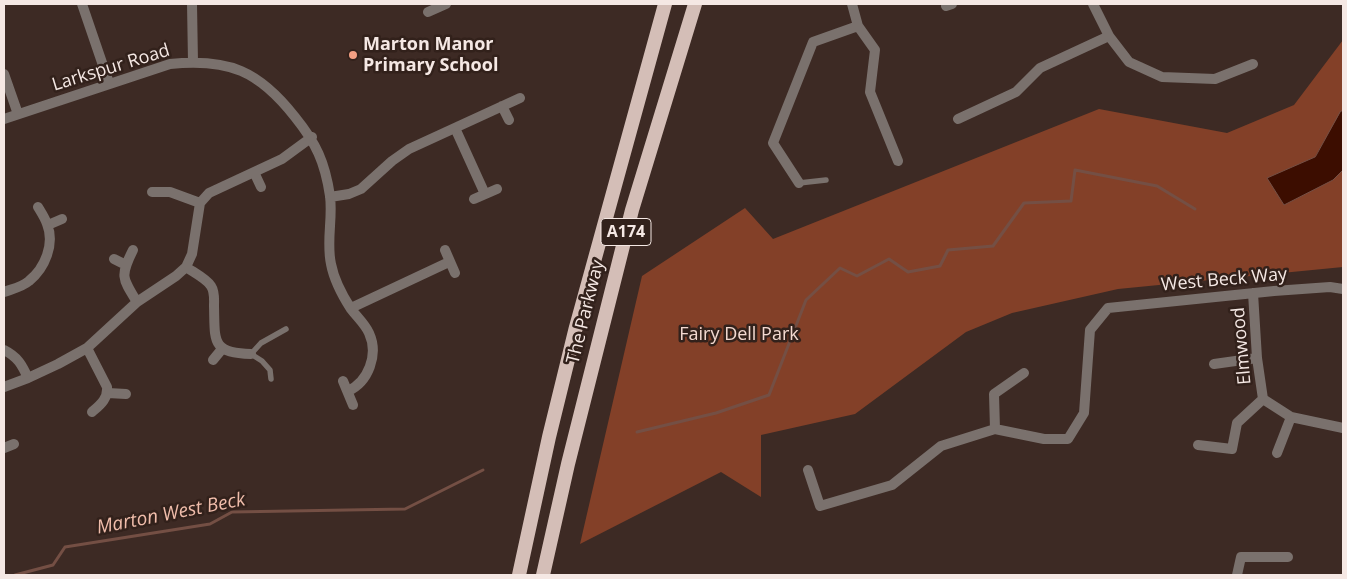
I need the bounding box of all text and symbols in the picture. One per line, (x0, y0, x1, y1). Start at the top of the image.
place label: Marton Manor Primary School (363, 34, 498, 76)
street label: Larkspur Road (50, 40, 172, 96)
marker: Marton Manor Primary School (347, 49, 359, 61)
road number: A174 (601, 218, 651, 246)
street label: The Parkway (563, 258, 609, 366)
street label: West Beck Way (1160, 264, 1288, 296)
street label: Elmwood (1228, 306, 1256, 386)
park label: Fairy Dell Park (679, 324, 799, 346)
water label: Marton West Beck (95, 488, 247, 540)

